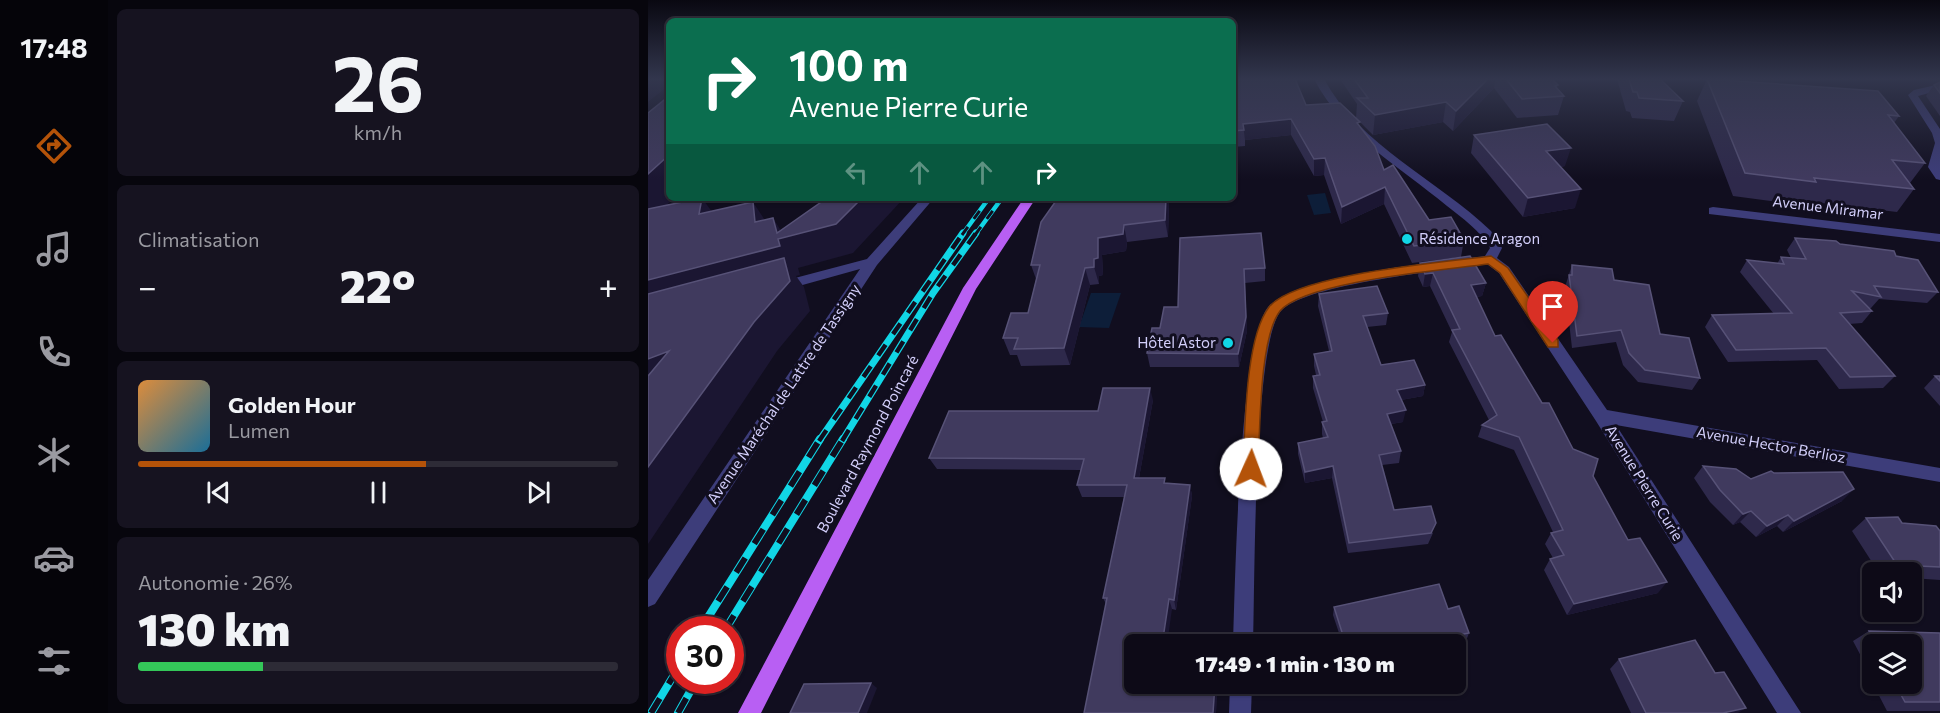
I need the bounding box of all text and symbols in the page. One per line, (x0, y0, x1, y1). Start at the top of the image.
text: 17:48 (20, 31, 88, 64)
text: 26 (332, 33, 424, 128)
text: 100 m (789, 38, 909, 90)
icon: right (690, 42, 768, 120)
text: Avenue Pierre Curie (789, 90, 1028, 123)
text: km/h (354, 120, 402, 144)
icon: directions (33, 125, 75, 167)
icon: left (840, 156, 873, 189)
icon: ahead (903, 156, 936, 189)
icon: ahead (966, 156, 999, 189)
icon: right (1029, 156, 1062, 189)
street label: Avenue Miramar (1772, 191, 1885, 223)
text: Climatisation (138, 227, 259, 251)
icon: music (33, 228, 75, 270)
place label: Résidence Aragon (1419, 229, 1540, 247)
marker: Résidence Aragon (1400, 232, 1414, 246)
text: 22° (340, 257, 416, 312)
text: − (138, 265, 157, 306)
text: + (599, 265, 618, 306)
street label: Avenue Maréchal de Lattre de Tassigny (703, 280, 864, 507)
pin (1527, 281, 1578, 343)
icon: arrive (1536, 290, 1569, 323)
icon: phone (33, 331, 75, 373)
place label: Hôtel Astor (1137, 333, 1216, 351)
marker: Hôtel Astor (1221, 336, 1235, 350)
street label: Boulevard Raymond Poincaré (813, 352, 922, 535)
text: Golden Hour (228, 391, 356, 418)
text: Lumen (228, 418, 290, 442)
street label: Avenue Pierre Curie (1602, 421, 1688, 544)
street label: Avenue Hector Berlioz (1695, 422, 1847, 466)
icon: climate (33, 434, 75, 476)
position arrow (1219, 437, 1283, 501)
icon: previous (202, 476, 235, 509)
icon: pause (362, 476, 395, 509)
icon: next (522, 476, 555, 509)
icon: car (33, 537, 75, 579)
map controls (1862, 562, 1922, 694)
button: sound (1862, 562, 1922, 622)
text: Autonomie · 26% (138, 570, 293, 594)
text: 130 km (138, 600, 290, 655)
speed limit sign: 30 (666, 616, 744, 694)
button: layers (1862, 634, 1922, 694)
icon: filters (33, 640, 75, 682)
text: 17:49 · 1 min · 130 m (1195, 650, 1395, 677)

